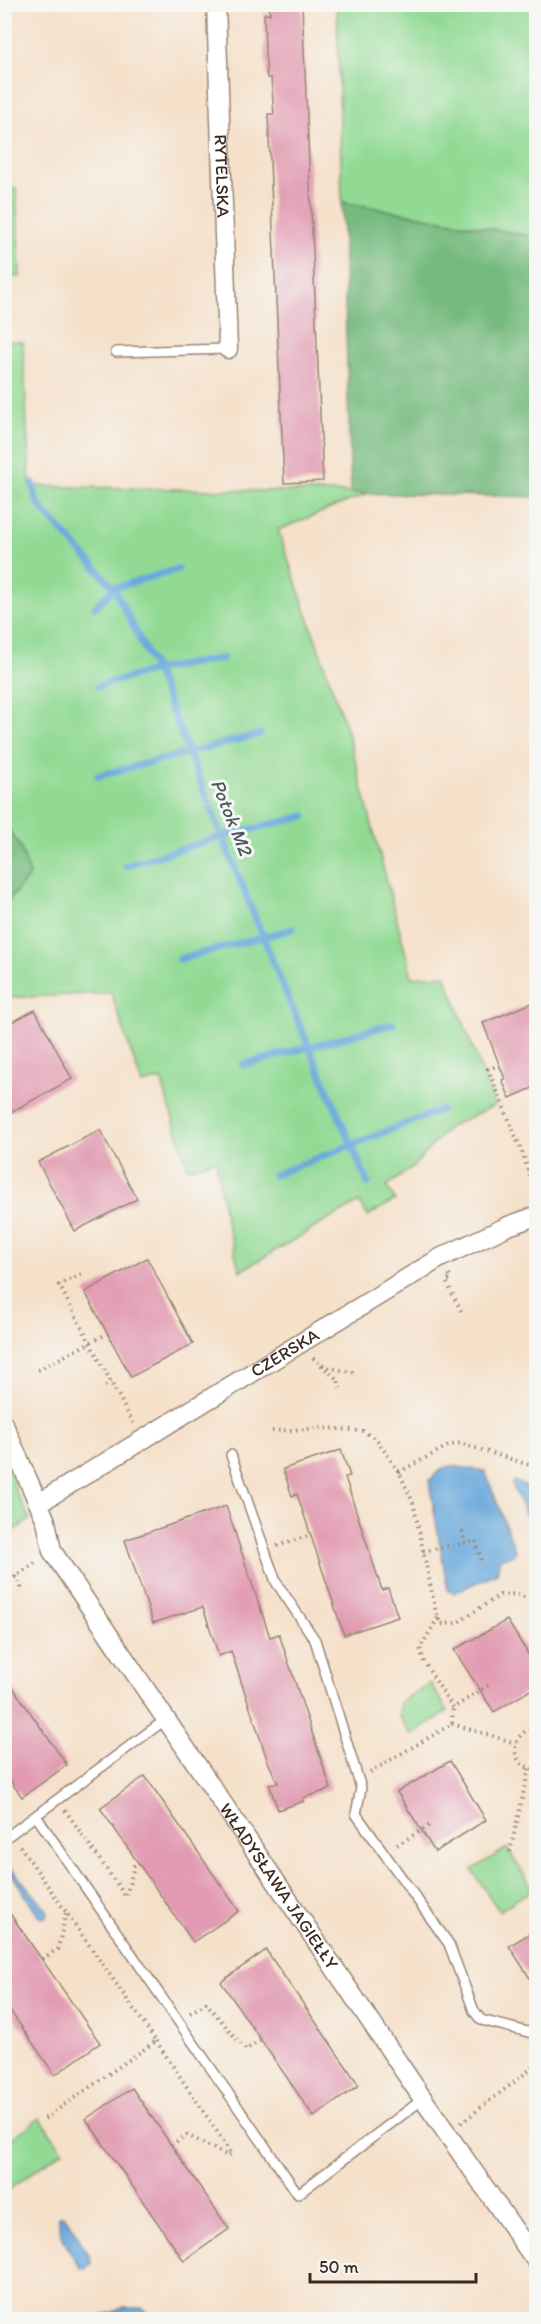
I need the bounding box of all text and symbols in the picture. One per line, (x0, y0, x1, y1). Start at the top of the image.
street label: RYTELSKA (210, 134, 234, 218)
water label: Potok M2 (206, 775, 259, 860)
street label: CZERSKA (247, 1323, 323, 1382)
street label: WŁADYSŁAWA JAGIEŁŁY (215, 1799, 343, 1974)
scale bar (310, 2246, 476, 2284)
text: 50 m (319, 2256, 359, 2278)

